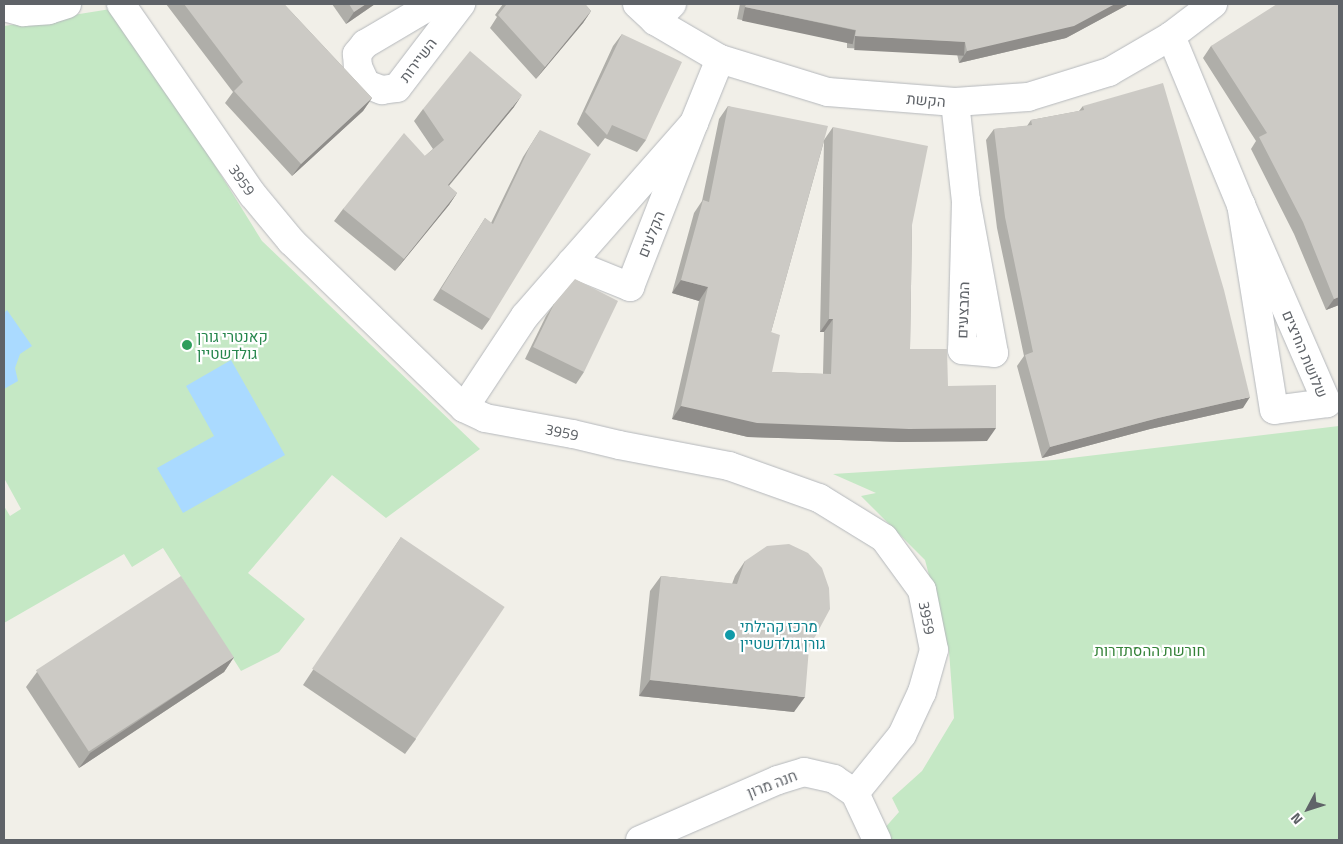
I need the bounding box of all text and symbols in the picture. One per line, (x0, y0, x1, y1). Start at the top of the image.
street label: השיירות (395, 34, 441, 86)
street label: הקשת (906, 89, 946, 111)
street label: 3959 (225, 161, 259, 199)
street label: הקלעים (634, 208, 668, 260)
street label: המבצעים (953, 281, 973, 339)
street label: שלושת החיצים (1278, 308, 1332, 400)
place label: קאנטרי גורן גולדשטיין (197, 327, 268, 362)
marker: קאנטרי גורן גולדשטיין (181, 339, 193, 351)
street label: 3959 (544, 420, 580, 444)
street label: 3959 (915, 600, 939, 636)
place label: מרכז קהילתי גורן גולדשטיין (740, 617, 825, 652)
marker: מרכז קהילתי גורן גולדשטיין (724, 629, 736, 641)
park label: חורשת ההסתדרות (1095, 642, 1205, 660)
street label: חנה מרון (744, 766, 800, 802)
north arrow (1283, 784, 1333, 834)
text: N (1285, 809, 1307, 829)

